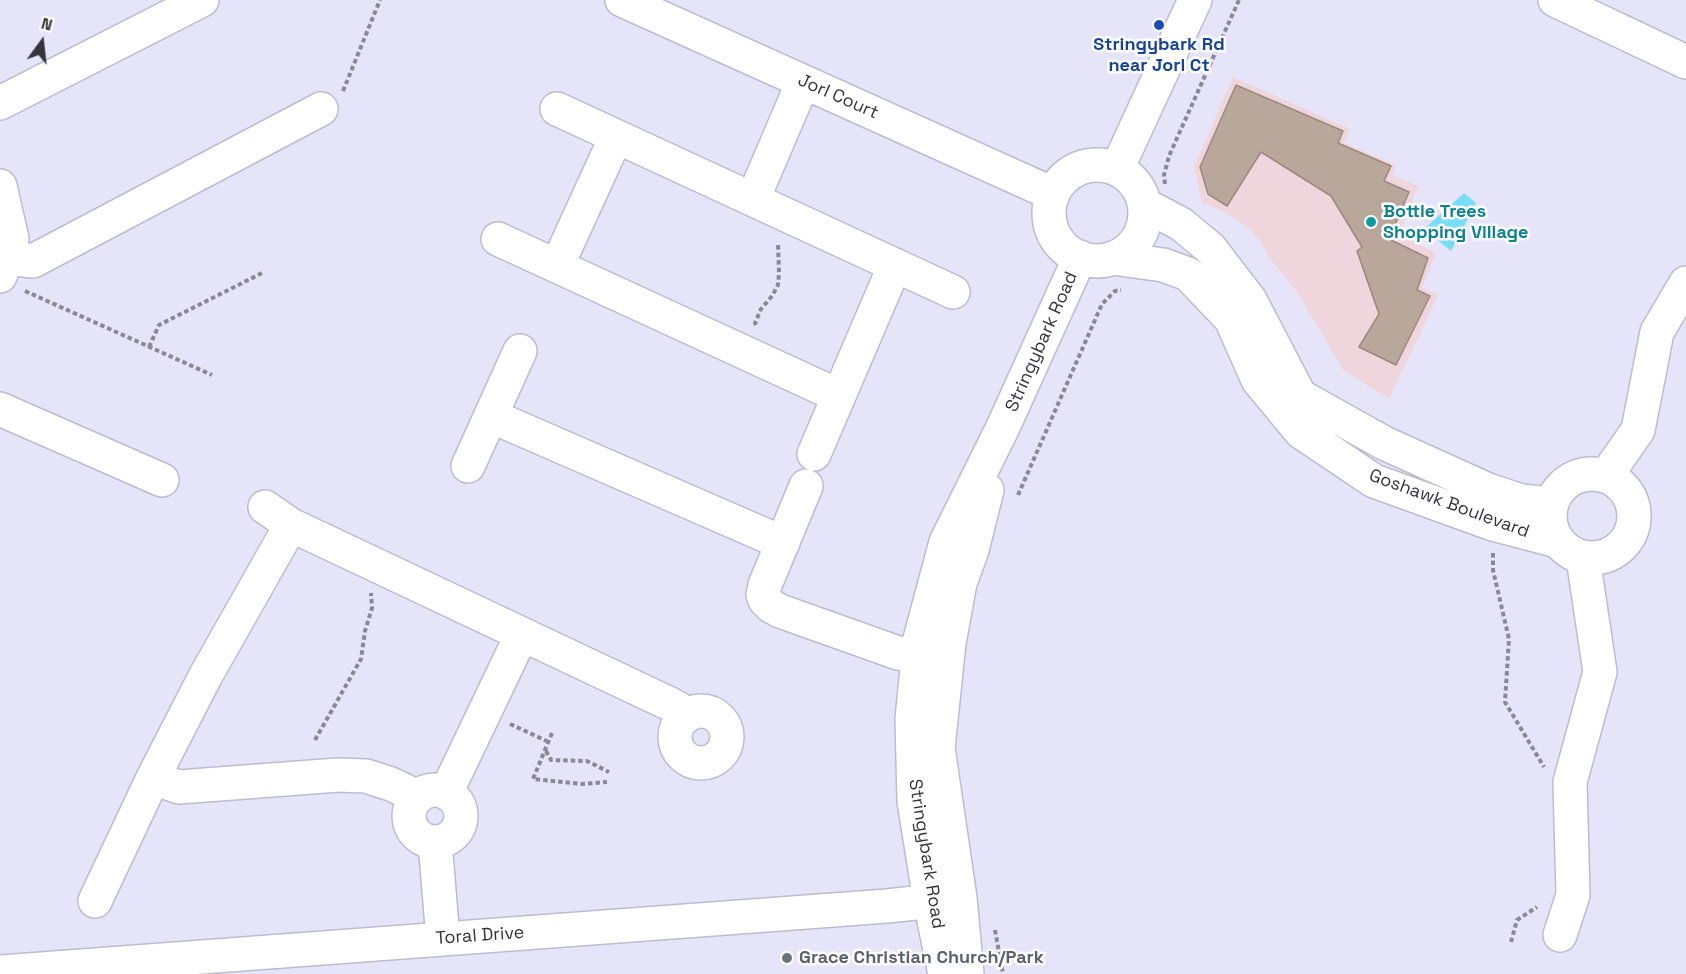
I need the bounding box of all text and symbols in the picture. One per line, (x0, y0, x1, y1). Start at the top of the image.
north arrow (12, 12, 72, 72)
text: N (39, 13, 55, 36)
marker: Stringybark Rd near Jorl Ct (1152, 18, 1166, 32)
place label: Stringybark Rd near Jorl Ct (1093, 34, 1225, 76)
street label: Jorl Court (794, 70, 882, 124)
place label: Bottle Trees Shopping Village (1383, 201, 1528, 244)
marker: Bottle Trees Shopping Village (1364, 215, 1378, 229)
street label: Stringybark Road (1001, 268, 1083, 416)
street label: Goshawk Boulevard (1366, 465, 1532, 543)
street label: Stringybark Road (903, 778, 949, 930)
street label: Toral Drive (435, 922, 525, 950)
place label: Grace Christian Church/Park (799, 947, 1044, 969)
marker: Grace Christian Church/Park (780, 951, 794, 965)

